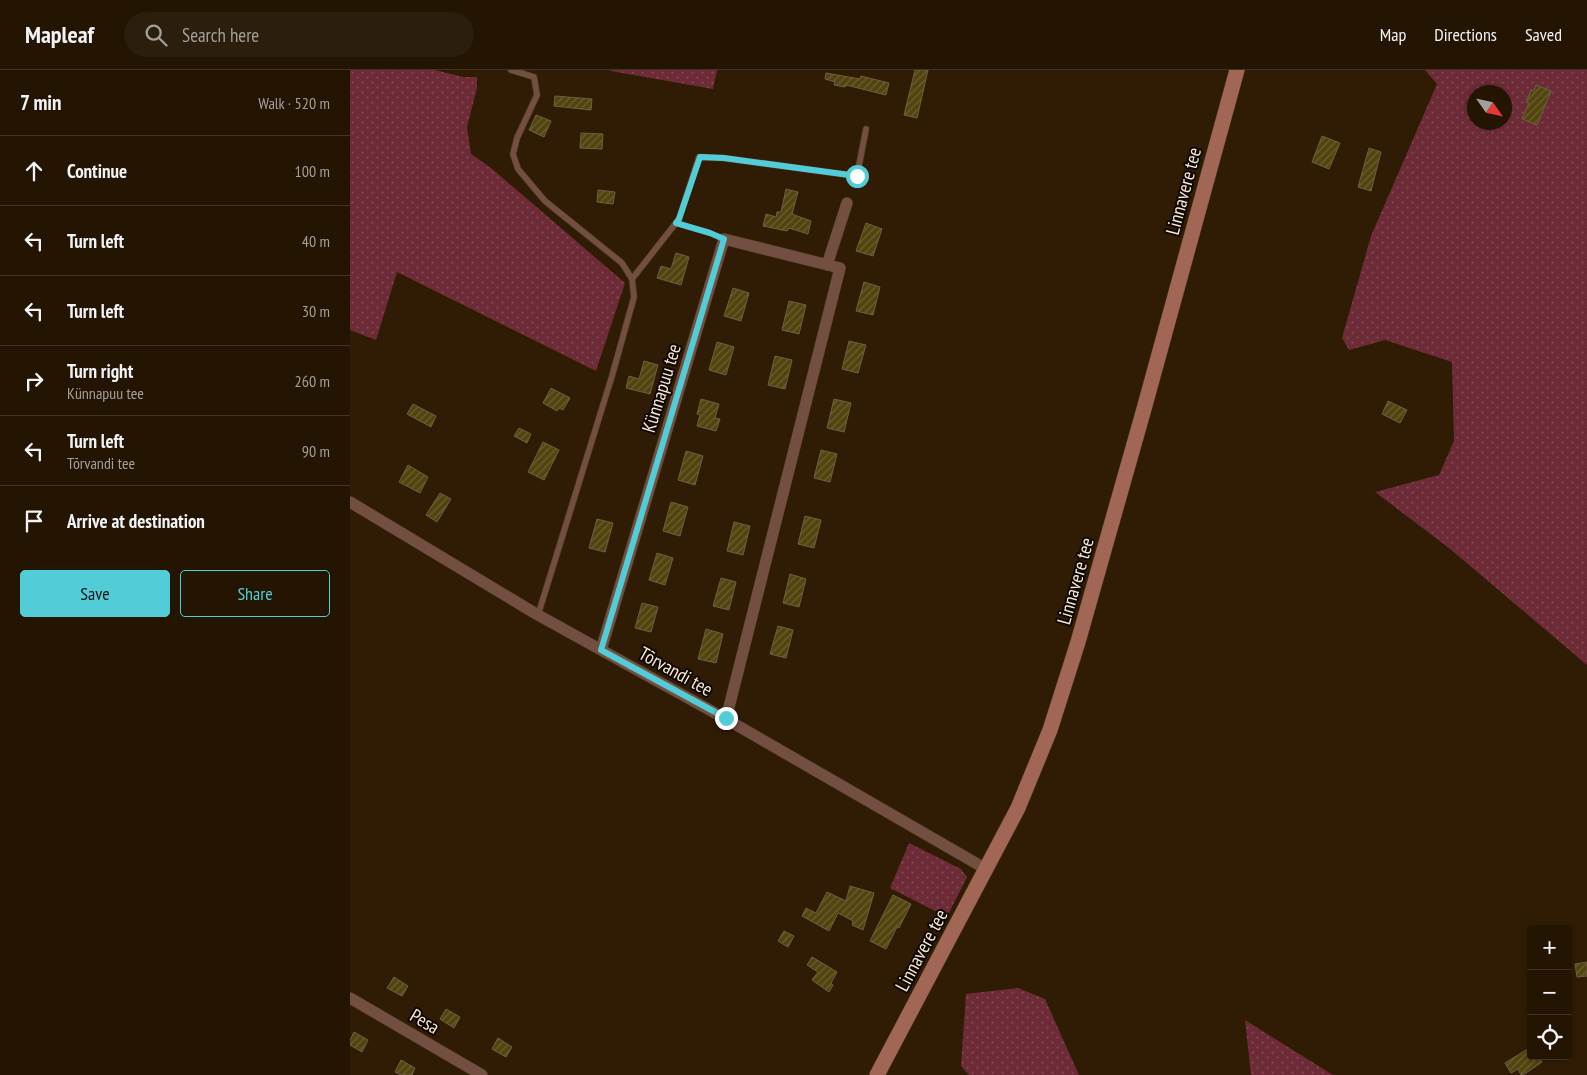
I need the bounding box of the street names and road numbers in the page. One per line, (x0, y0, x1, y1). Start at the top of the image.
street label: Linnavere tee (1160, 145, 1206, 237)
street label: Künnapuu tee (636, 341, 686, 435)
street label: Linnavere tee (1051, 535, 1099, 627)
street label: Tõrvandi tee (635, 641, 717, 701)
street label: Linnavere tee (889, 905, 953, 995)
street label: Pesa (406, 1003, 444, 1039)

